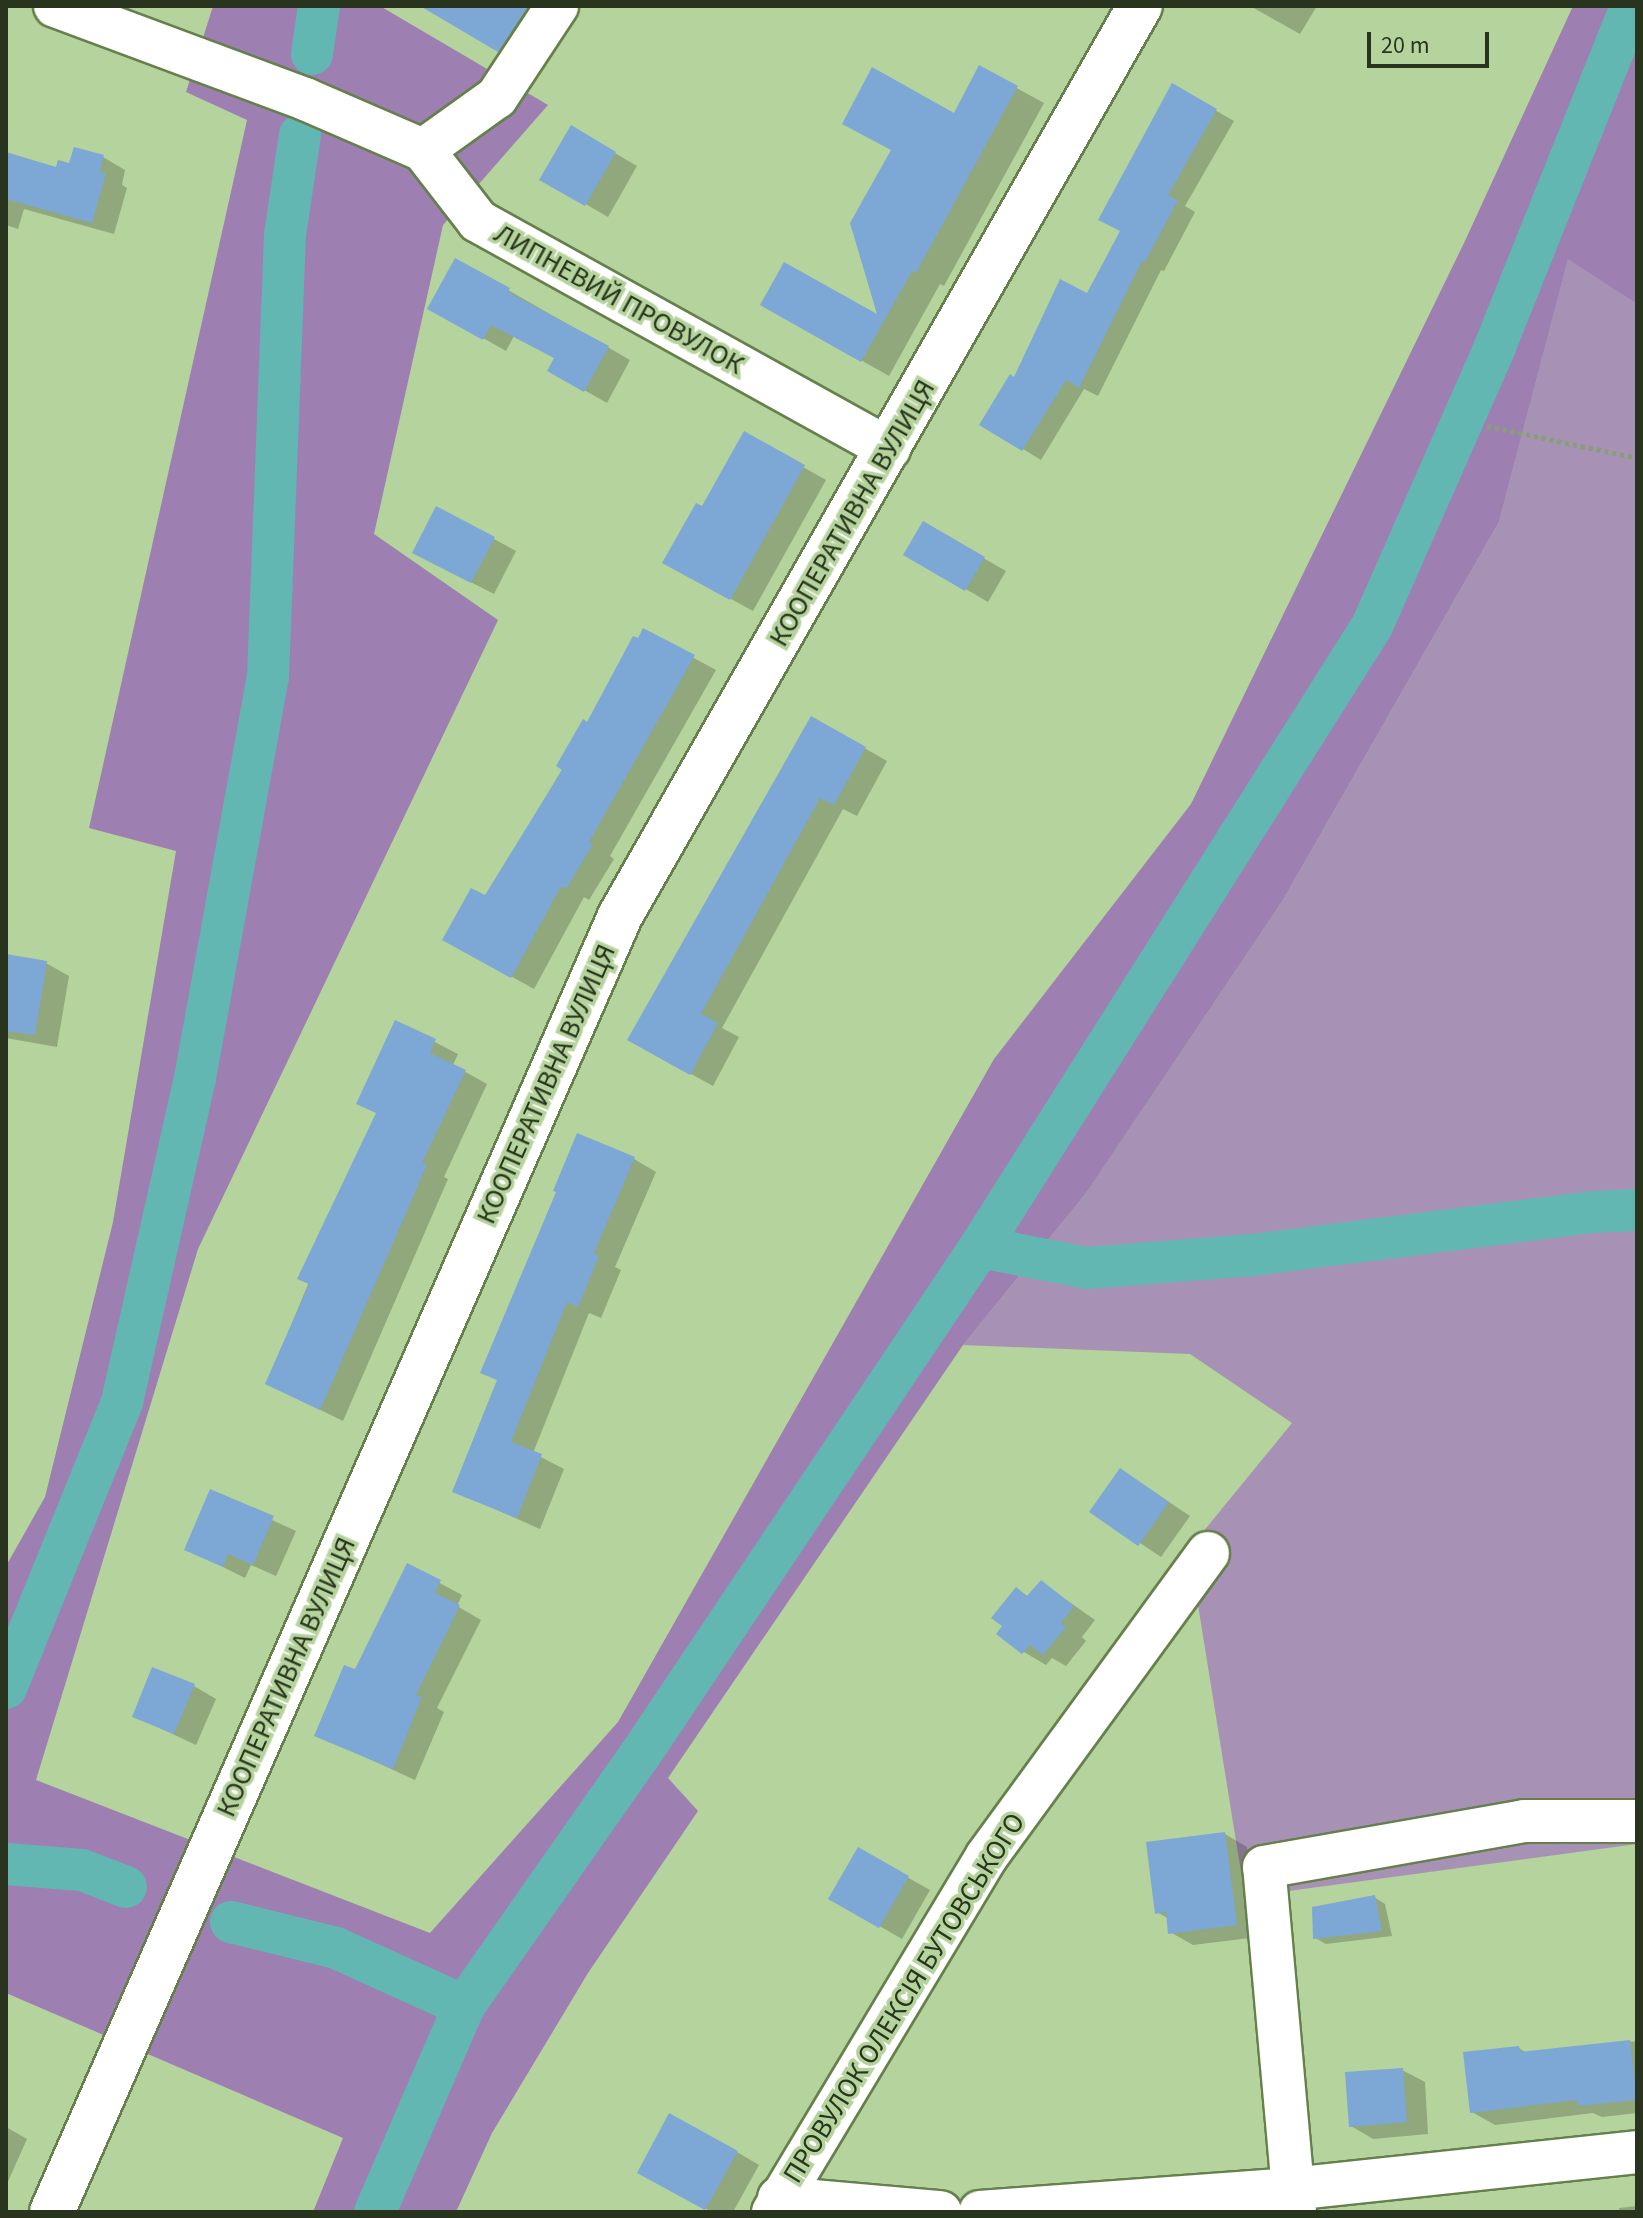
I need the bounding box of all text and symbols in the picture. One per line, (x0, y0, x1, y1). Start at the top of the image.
scale bar (1371, 16, 1493, 66)
text: 20 m (1381, 28, 1430, 63)
street label: ЛИПНЕВИЙ ПРОВУЛОК (488, 216, 750, 382)
street label: КООПЕРАТИВНА ВУЛИЦЯ (762, 374, 942, 652)
street label: КООПЕРАТИВНА ВУЛИЦЯ (469, 939, 623, 1229)
street label: КООПЕРАТИВНА ВУЛИЦЯ (209, 1532, 363, 1822)
street label: ПРОВУЛОК ОЛЕКСІЯ БУТОВСЬКОГО (776, 1807, 1032, 2189)

